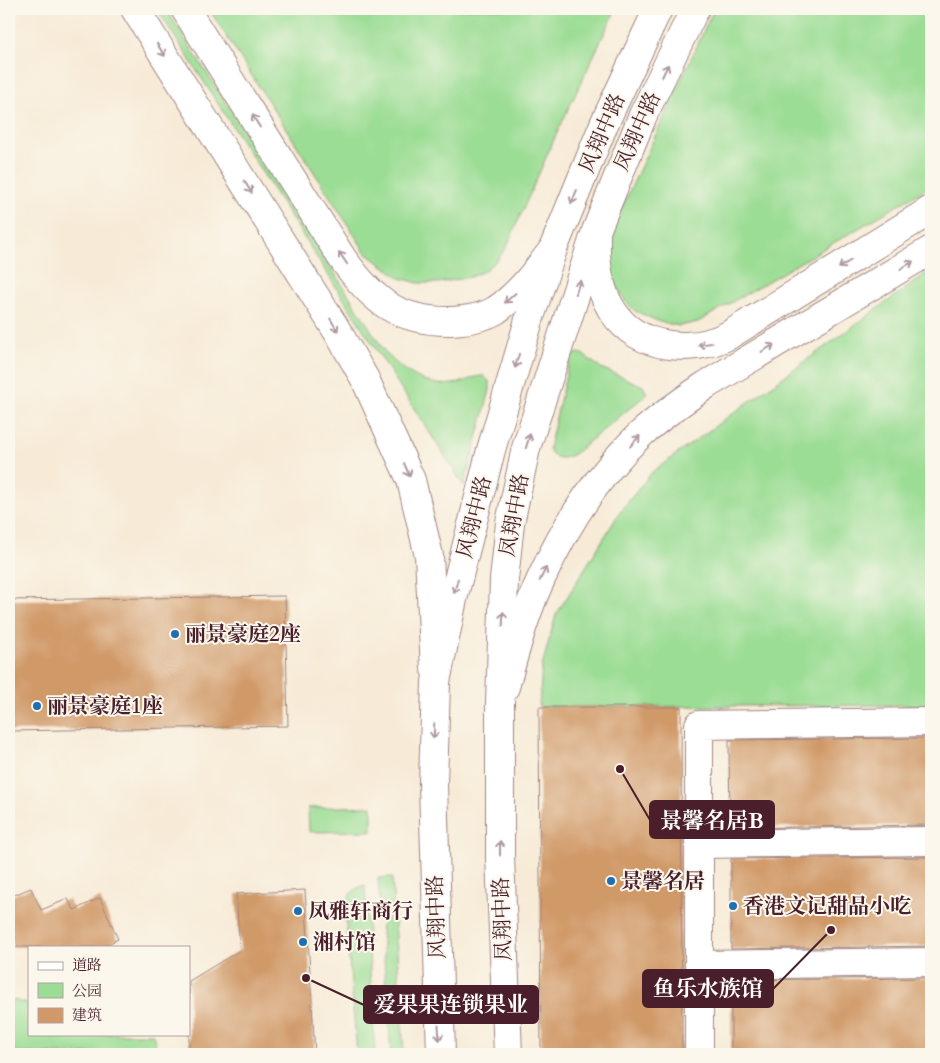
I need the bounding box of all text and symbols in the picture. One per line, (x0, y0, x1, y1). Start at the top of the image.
one-way arrow (156, 43, 167, 57)
one-way arrow (660, 64, 670, 79)
street label: 凤翔中路 (607, 87, 668, 175)
street label: 风翔中路 (573, 89, 632, 178)
one-way arrow (251, 115, 261, 129)
one-way arrow (244, 180, 254, 194)
one-way arrow (569, 189, 579, 204)
one-way arrow (338, 252, 348, 266)
one-way arrow (839, 259, 853, 269)
one-way arrow (900, 259, 914, 269)
one-way arrow (573, 279, 583, 295)
one-way arrow (503, 293, 516, 304)
one-way arrow (330, 318, 340, 332)
one-way arrow (697, 340, 713, 350)
one-way arrow (760, 343, 774, 353)
one-way arrow (511, 353, 521, 369)
one-way arrow (524, 434, 534, 450)
one-way arrow (629, 434, 641, 447)
one-way arrow (403, 462, 412, 477)
street label: 凤翔中路 (493, 471, 536, 559)
street label: 风翔中路 (450, 473, 499, 561)
one-way arrow (539, 567, 548, 582)
one-way arrow (451, 578, 461, 594)
one-way arrow (498, 611, 507, 627)
place label: 丽景豪庭2座 (185, 620, 301, 649)
marker: 丽景豪庭2座 (169, 628, 181, 640)
place label: 丽景豪庭1座 (47, 692, 163, 721)
marker: 丽景豪庭1座 (31, 700, 43, 712)
one-way arrow (430, 723, 439, 739)
callout: 景馨名居B (650, 801, 774, 838)
text: 景馨名居B (660, 806, 764, 836)
one-way arrow (495, 840, 505, 856)
place label: 景馨名居 (621, 867, 705, 896)
street label: 风翔中路 (421, 875, 452, 959)
marker: 景馨名居 (605, 875, 617, 887)
street label: 凤翔中路 (487, 877, 518, 961)
place label: 香港文记甜品小吃 (743, 892, 911, 921)
place label: 凤雅轩商行 (308, 897, 413, 926)
marker: 香港文记甜品小吃 (727, 900, 739, 912)
marker: 凤雅轩商行 (292, 905, 304, 917)
place label: 湘村馆 (313, 928, 376, 957)
marker: 湘村馆 (297, 936, 309, 948)
legend (28, 946, 190, 1036)
text: 道路 (72, 955, 102, 975)
callout: 鱼乐水族馆 (643, 970, 773, 1007)
text: 鱼乐水族馆 (653, 974, 763, 1004)
text: 公园 (72, 981, 102, 1001)
callout: 爱果果连锁果业 (364, 986, 538, 1023)
text: 爱果果连锁果业 (374, 990, 528, 1020)
text: 建筑 (72, 1005, 102, 1025)
one-way arrow (435, 1025, 444, 1041)

